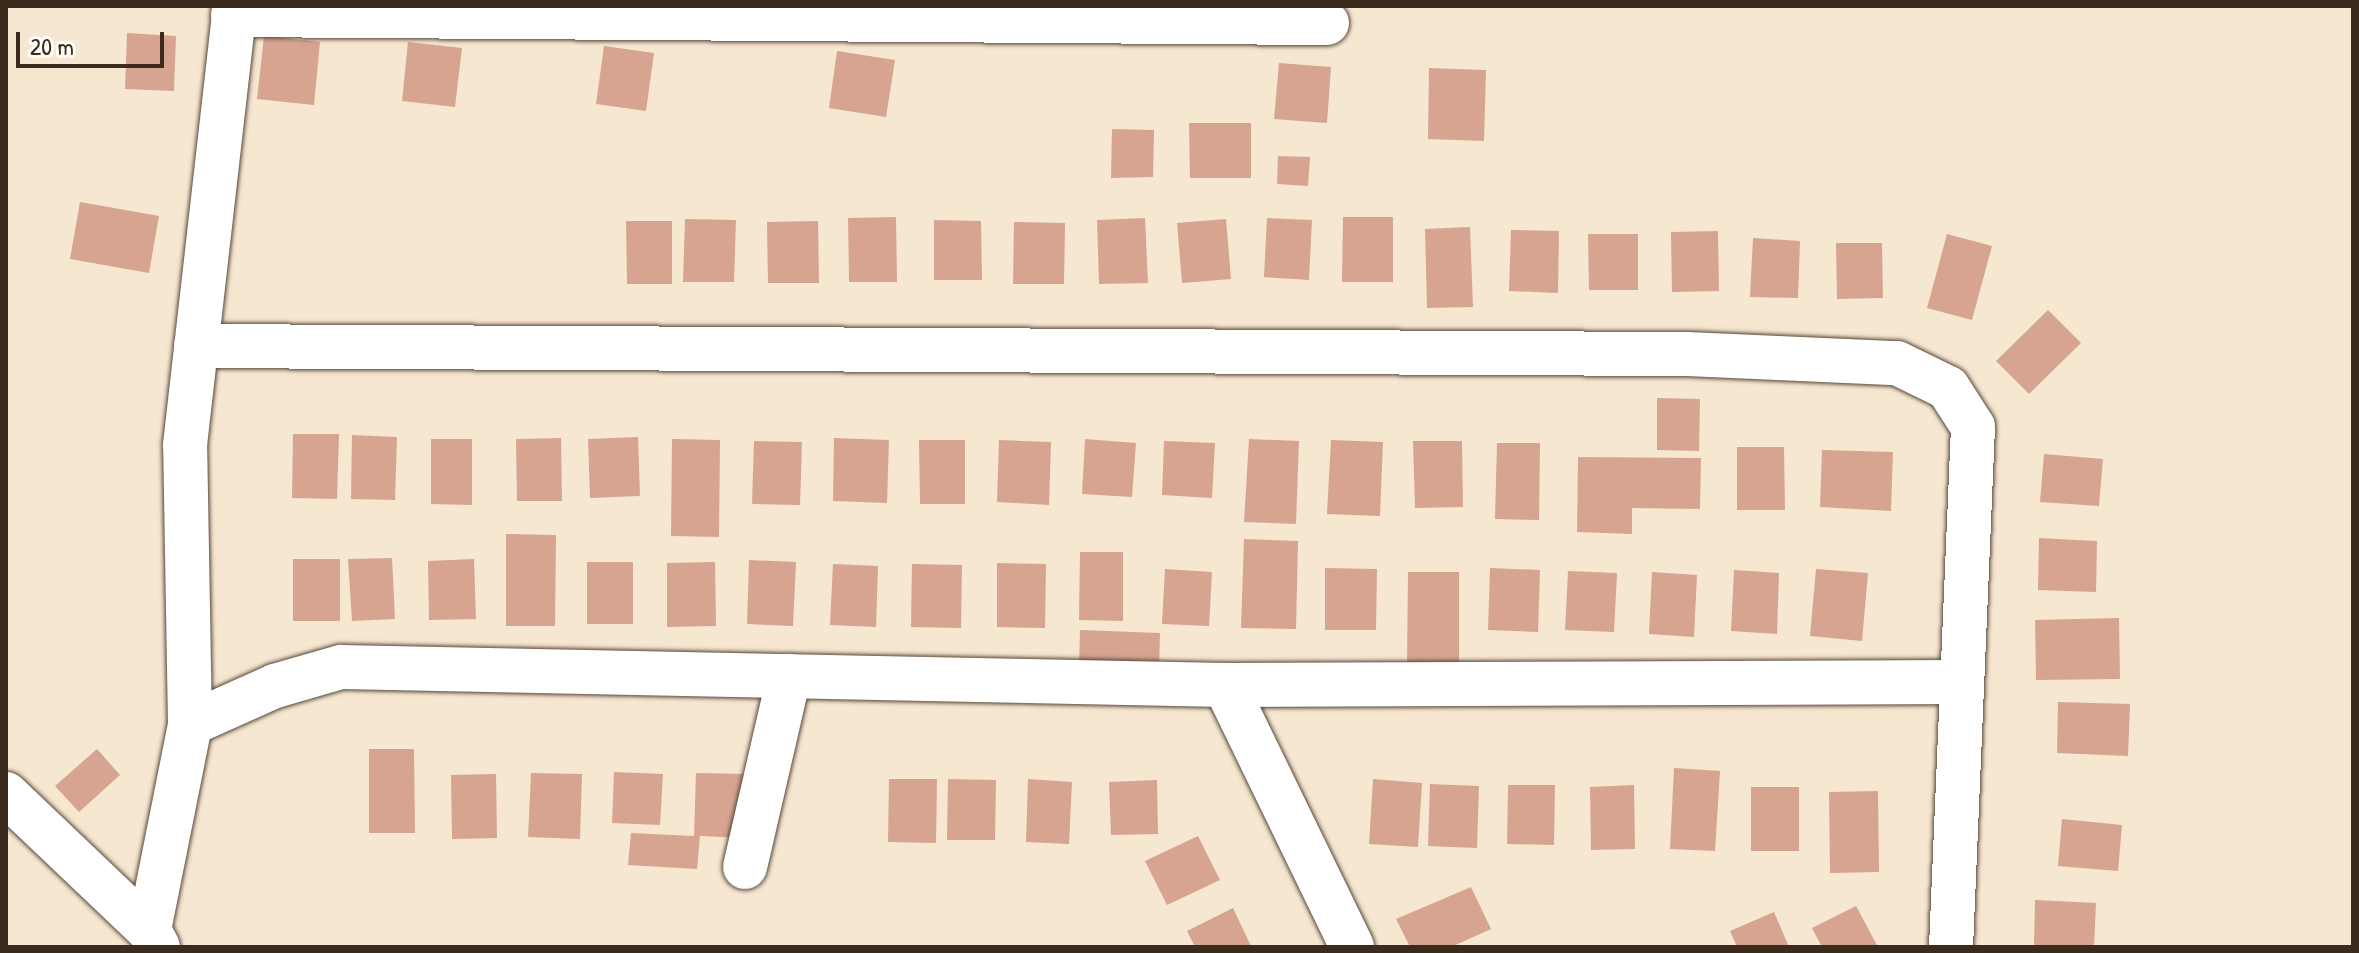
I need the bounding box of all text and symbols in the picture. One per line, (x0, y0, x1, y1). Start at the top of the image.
scale bar (20, 16, 168, 66)
text: 20 m (30, 30, 74, 62)

